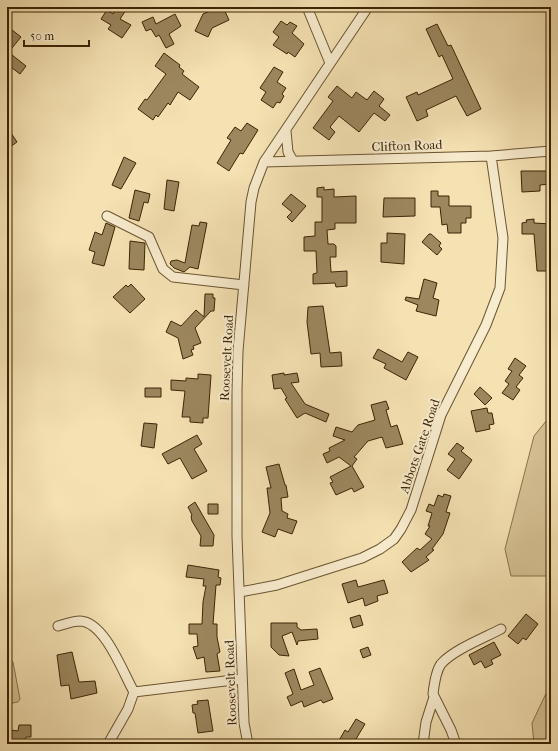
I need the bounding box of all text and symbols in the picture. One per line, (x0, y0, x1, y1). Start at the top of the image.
scale bar (24, 22, 89, 48)
text: 50 m (30, 29, 54, 43)
street label: Clifton Road (371, 137, 444, 154)
street label: Roosevelt Road (217, 314, 236, 401)
street label: Abbots Gate Road (396, 396, 443, 496)
street label: Roosevelt Road (221, 639, 239, 726)

